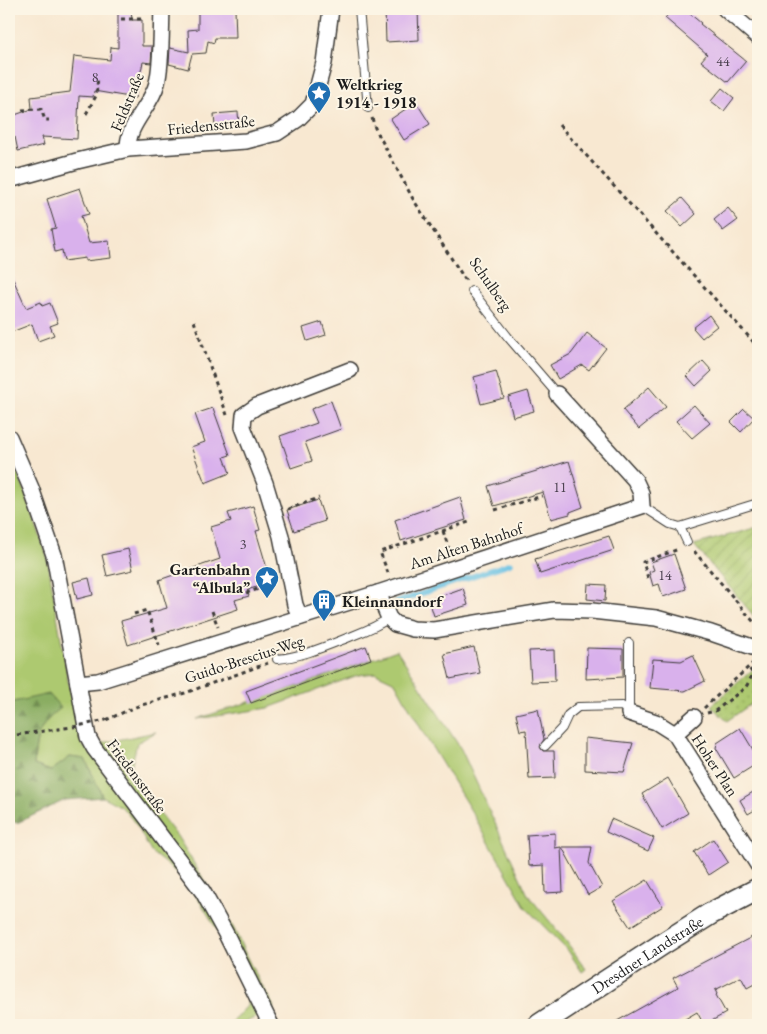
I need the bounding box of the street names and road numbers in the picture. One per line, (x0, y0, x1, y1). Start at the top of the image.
street label: Feldstraße (105, 69, 149, 135)
street label: Friedensstraße (166, 110, 256, 140)
street label: Schulberg (465, 253, 518, 316)
street label: Am Alten Bahnhof (406, 517, 527, 575)
street label: Guido-Brescius-Weg (182, 630, 307, 688)
street label: Hoher Plan (687, 729, 743, 801)
street label: Friedensstraße (102, 735, 172, 817)
street label: Dresdner Landstraße (587, 911, 707, 998)

